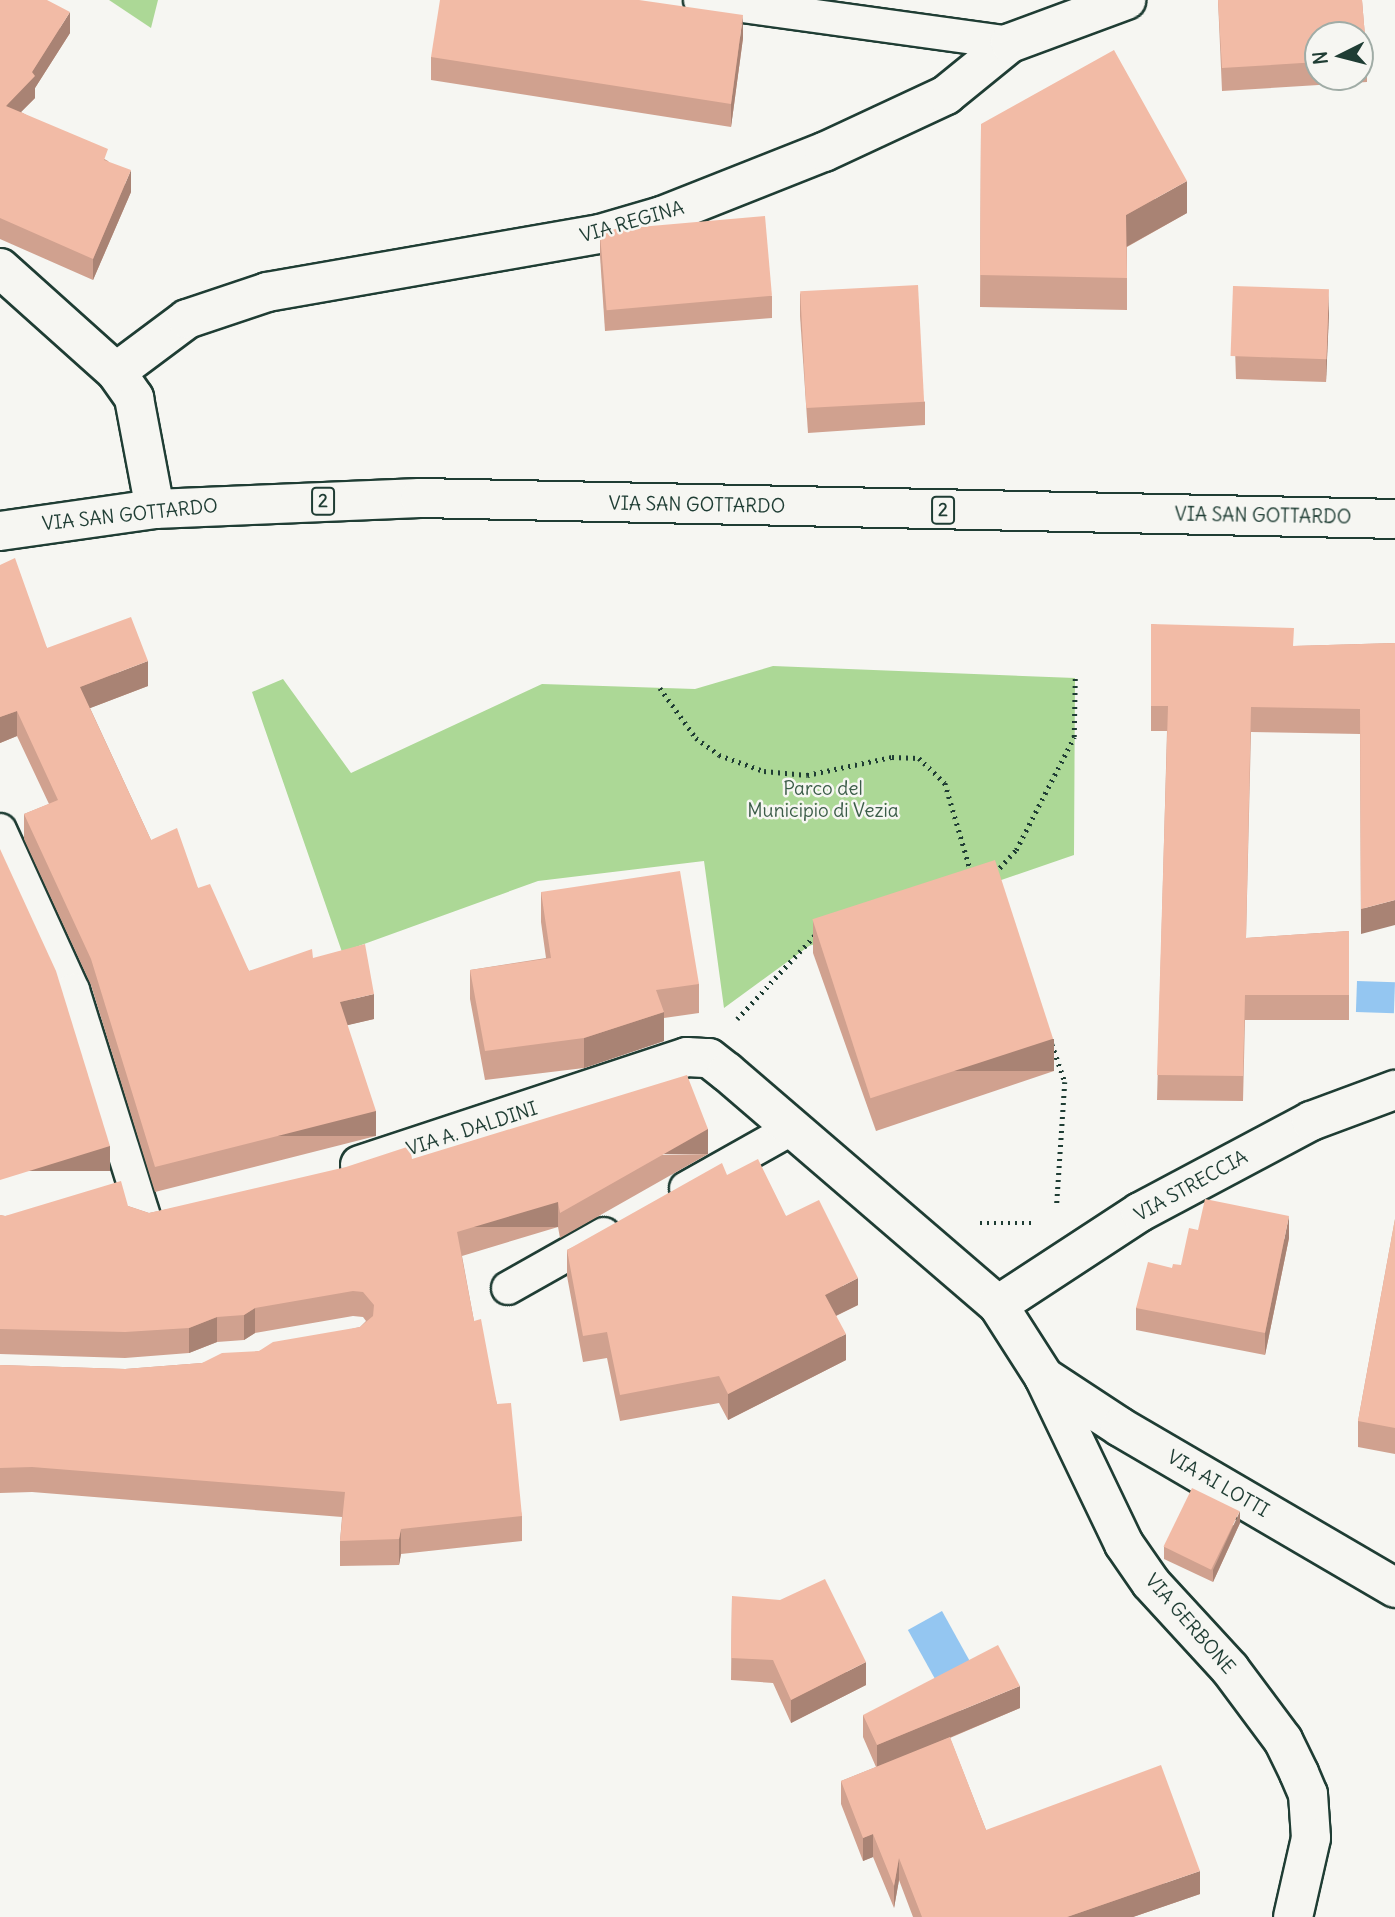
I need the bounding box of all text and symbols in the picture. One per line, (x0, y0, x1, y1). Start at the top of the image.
north arrow (1304, 21, 1374, 91)
text: N (1307, 50, 1333, 66)
street label: VIA REGINA (577, 196, 687, 248)
road number: 2 (311, 486, 335, 516)
street label: VIA SAN GOTTARDO (608, 492, 786, 518)
street label: VIA SAN GOTTARDO (41, 494, 219, 536)
road number: 2 (931, 496, 955, 524)
street label: VIA SAN GOTTARDO (1174, 503, 1352, 529)
park label: Parco del Municipio di Vezia (747, 778, 899, 822)
street label: VIA A. DALDINI (404, 1097, 540, 1161)
street label: VIA STRECCIA (1131, 1146, 1251, 1226)
street label: VIA AI LOTTI (1163, 1446, 1273, 1522)
street label: VIA GERBONE (1140, 1569, 1240, 1679)

